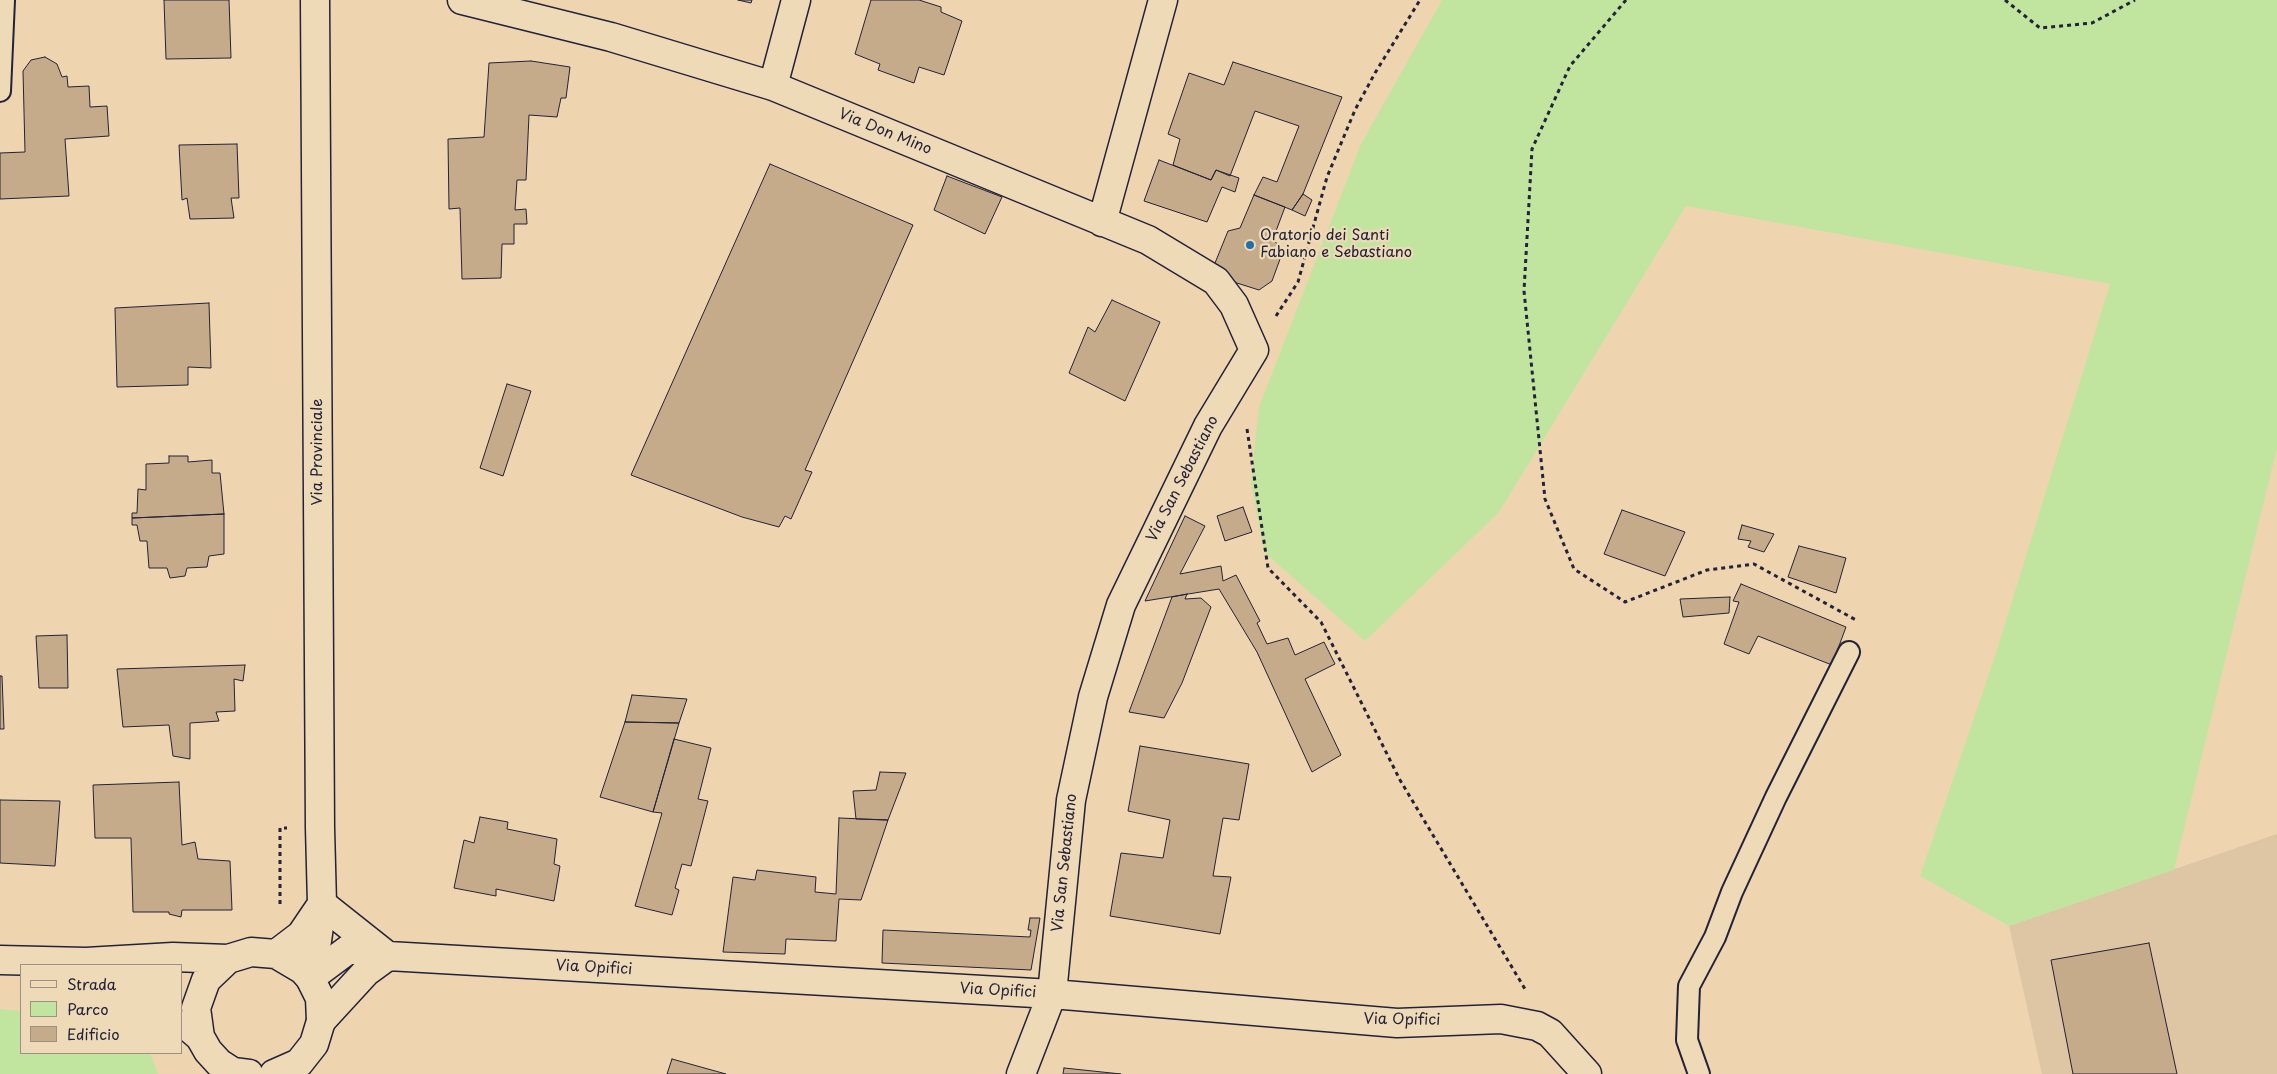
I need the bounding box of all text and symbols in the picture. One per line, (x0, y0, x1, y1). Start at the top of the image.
street label: Via Don Mino (836, 105, 934, 159)
place label: Oratorio dei Santi Fabiano e Sebastiano (1260, 227, 1412, 262)
marker: Oratorio dei Santi Fabiano e Sebastiano (1244, 239, 1256, 251)
street label: Via Provinciale (309, 398, 327, 506)
street label: Via San Sebastiano (1143, 413, 1223, 545)
street label: Via San Sebastiano (1049, 793, 1081, 933)
street label: Via Opifici (555, 957, 633, 979)
legend (20, 964, 182, 1054)
text: Strada (67, 972, 116, 995)
street label: Via Opifici (959, 980, 1037, 1002)
text: Parco (67, 997, 109, 1020)
street label: Via Opifici (1363, 1010, 1441, 1030)
text: Edificio (67, 1022, 120, 1045)

